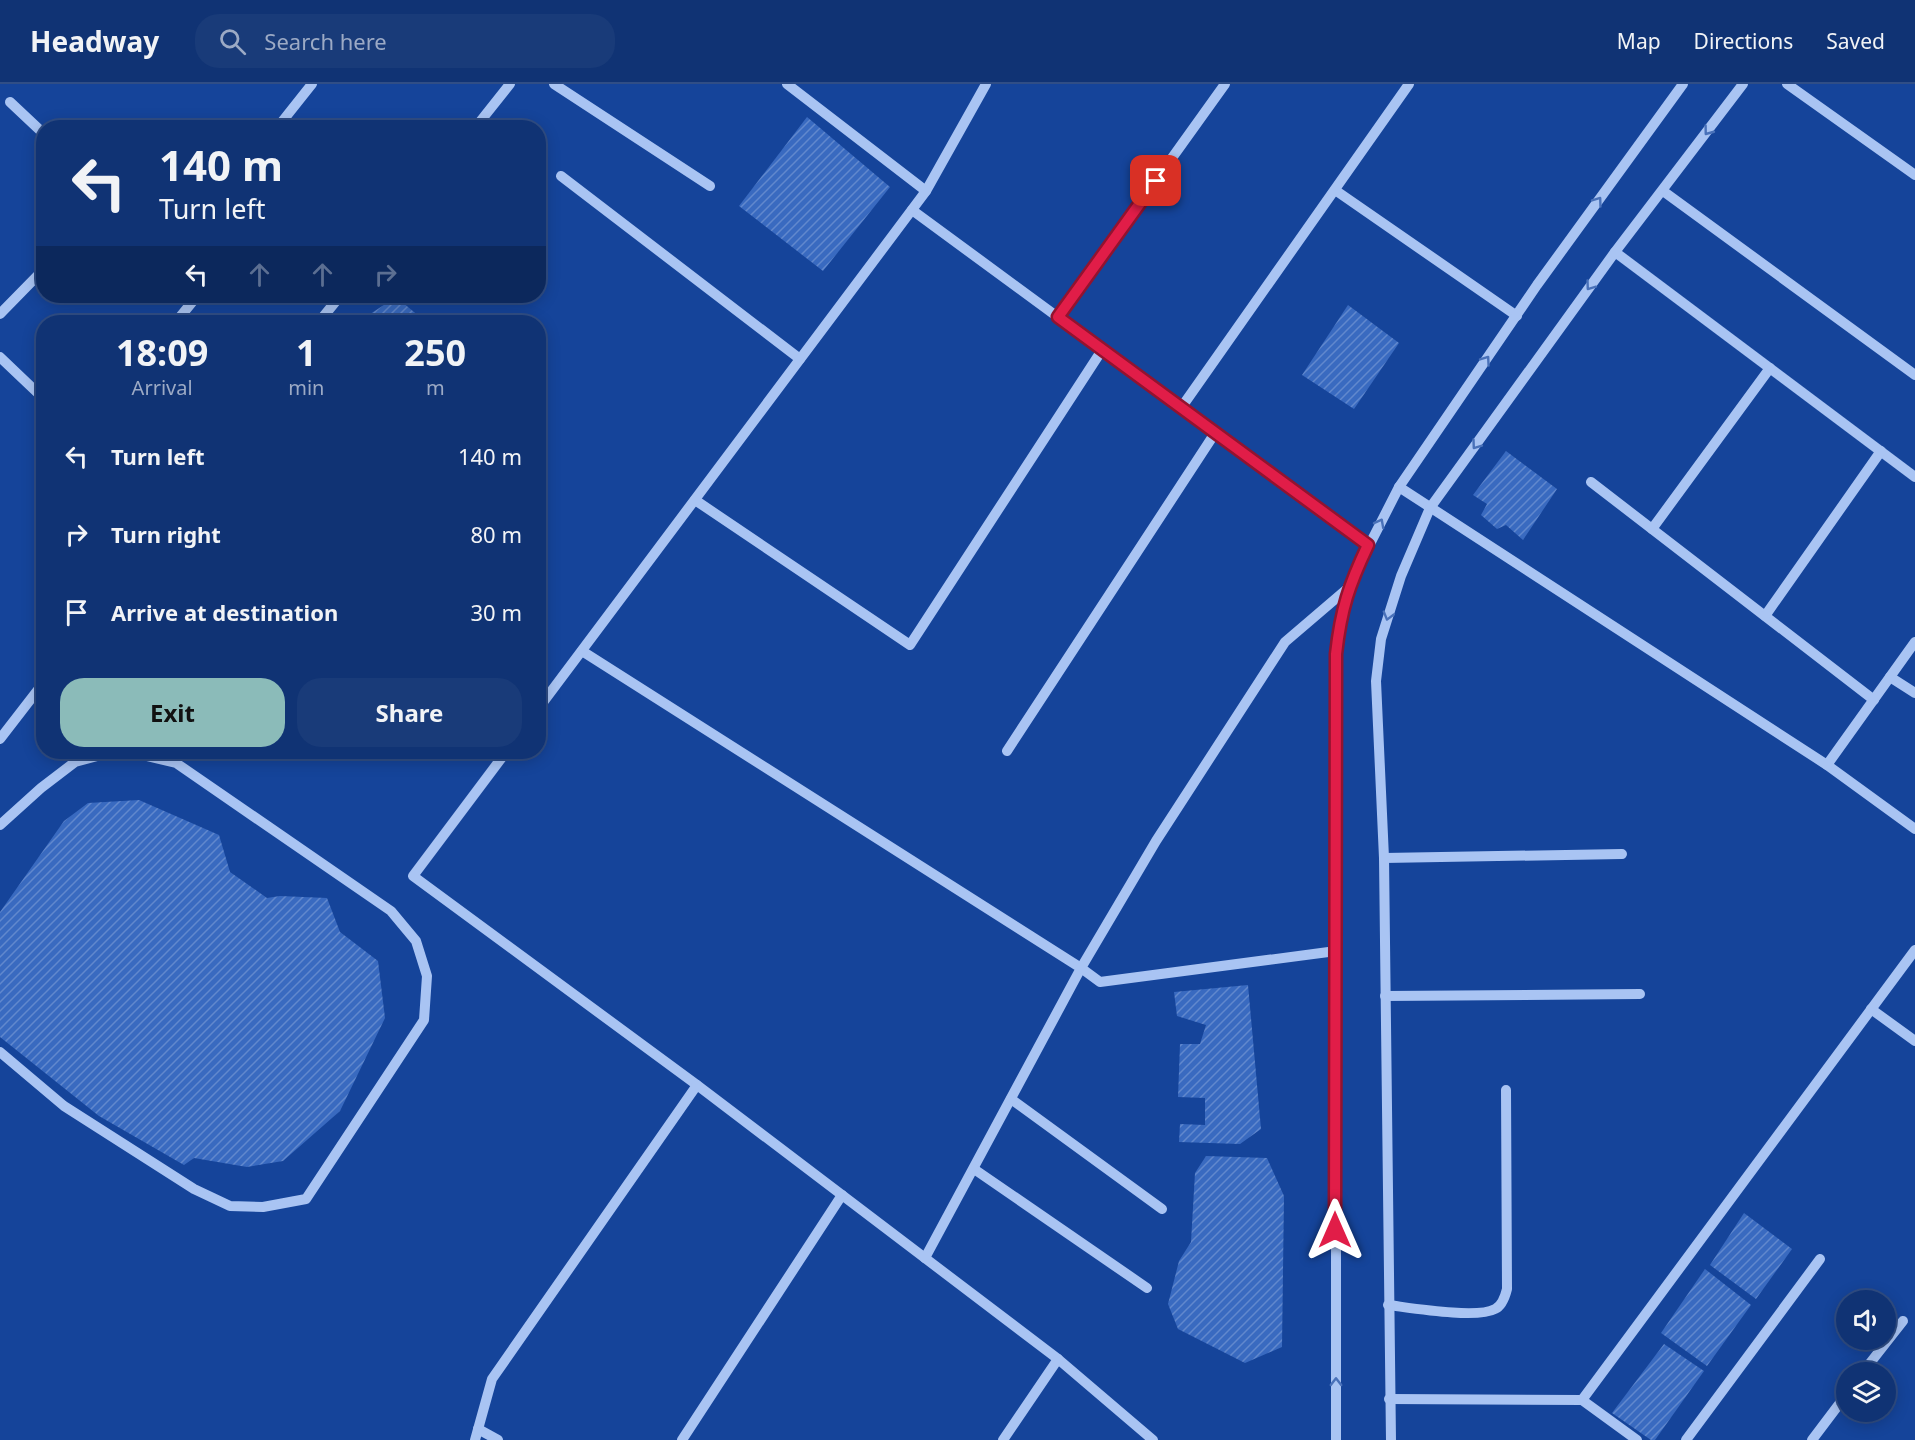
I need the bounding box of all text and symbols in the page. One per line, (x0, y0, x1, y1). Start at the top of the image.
search box (195, 14, 615, 68)
text: Headway (30, 22, 159, 60)
icon: search (216, 25, 249, 58)
text: Search here (264, 26, 387, 56)
text: Map (1617, 27, 1661, 55)
text: Directions (1694, 27, 1793, 55)
text: Saved (1826, 27, 1885, 55)
one-way arrow (1704, 124, 1715, 135)
text: 140 m (159, 136, 283, 193)
icon: left (60, 144, 138, 222)
pin (1130, 155, 1181, 206)
icon: arrive (1139, 164, 1172, 197)
text: Turn left (159, 190, 265, 227)
one-way arrow (1591, 196, 1602, 207)
icon: left (180, 258, 213, 291)
icon: ahead (243, 258, 276, 291)
icon: ahead (306, 258, 339, 291)
icon: right (369, 258, 402, 291)
one-way arrow (1587, 280, 1598, 291)
text: 18:09 (116, 328, 208, 377)
text: 1 (296, 328, 317, 377)
text: 250 (404, 328, 466, 377)
one-way arrow (1479, 356, 1490, 367)
text: Arrival (132, 374, 193, 401)
text: min (288, 374, 324, 401)
text: m (426, 374, 445, 401)
one-way arrow (1472, 438, 1483, 449)
icon: left (60, 440, 93, 473)
text: Turn left (111, 441, 205, 471)
text: 140 m (458, 441, 522, 471)
icon: right (60, 518, 93, 551)
one-way arrow (1372, 518, 1384, 529)
text: Turn right (111, 519, 221, 549)
text: 80 m (471, 519, 522, 549)
icon: arrive (60, 596, 93, 629)
text: Arrive at destination (111, 597, 338, 627)
text: 30 m (471, 597, 522, 627)
one-way arrow (1383, 611, 1395, 621)
button: Exit (60, 678, 285, 747)
button: Share (297, 678, 522, 747)
position arrow (1303, 1198, 1367, 1262)
map controls (1836, 1290, 1896, 1422)
button: sound (1836, 1290, 1896, 1350)
button: layers (1836, 1362, 1896, 1422)
one-way arrow (1330, 1377, 1342, 1386)

